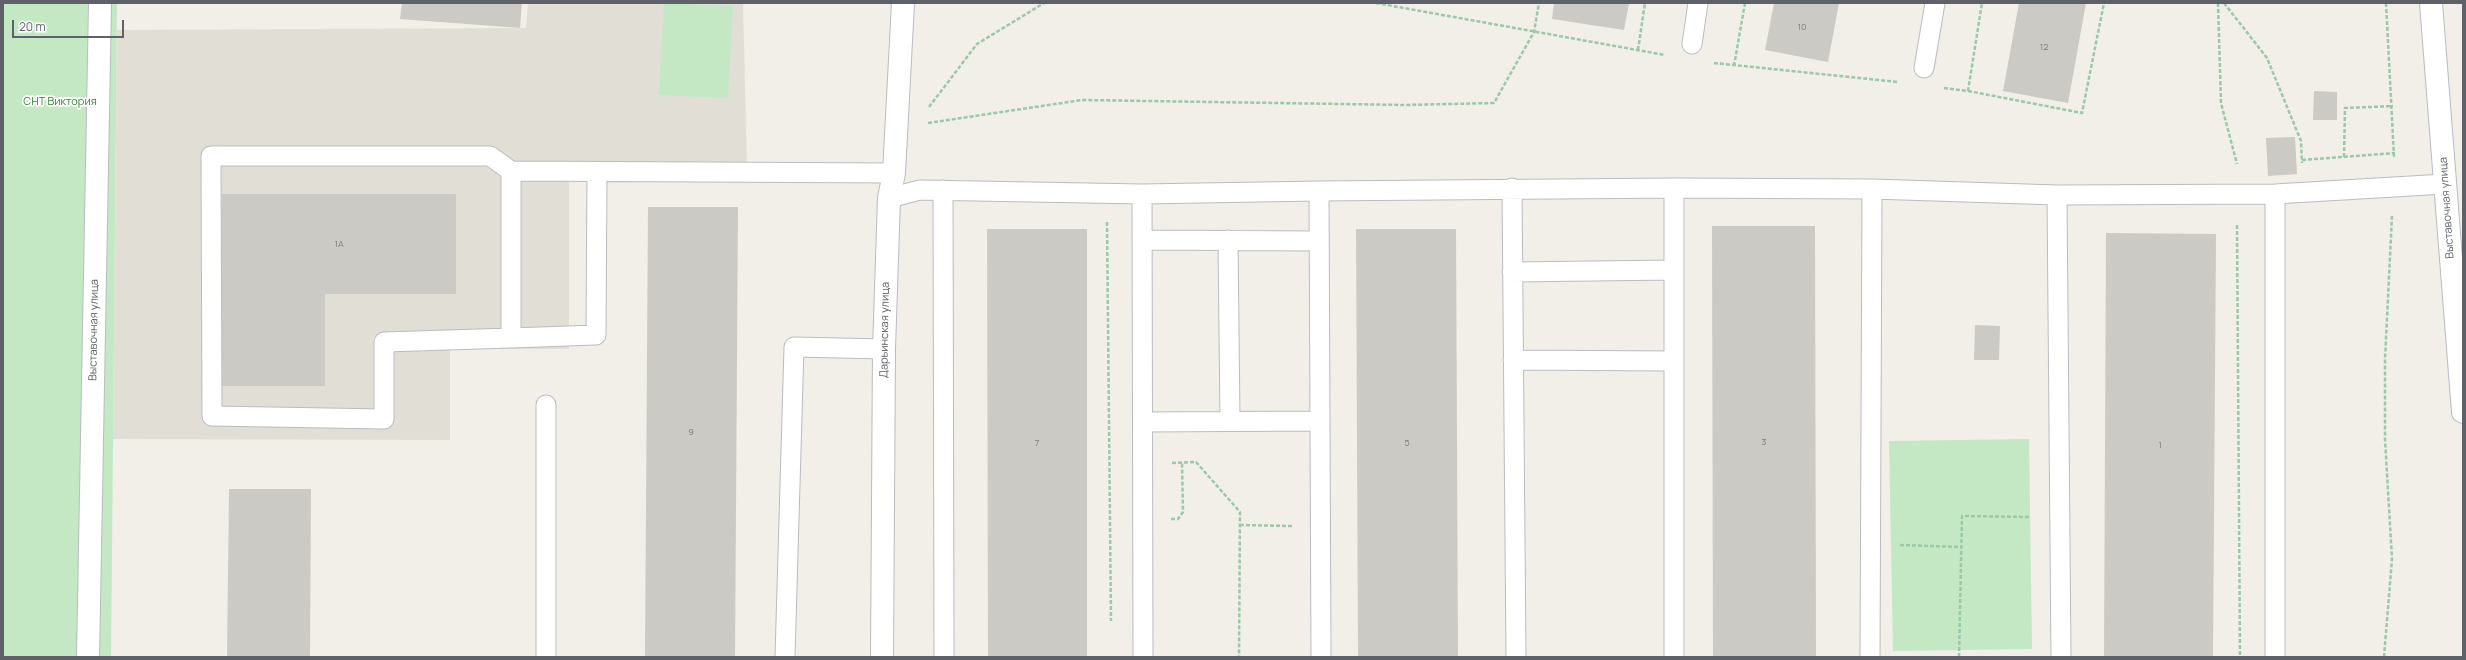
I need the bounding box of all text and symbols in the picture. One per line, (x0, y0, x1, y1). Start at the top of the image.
scale bar (14, 12, 126, 38)
text: 20 m (19, 18, 46, 35)
house number: 10 (1798, 22, 1806, 32)
house number: 12 (2040, 42, 2048, 52)
park label: СНТ Виктория (23, 95, 97, 109)
street label: Выставочная улица (2437, 157, 2457, 259)
house number: 1А (334, 239, 344, 249)
street label: Выставочная улица (87, 279, 101, 381)
street label: Дарьинская улица (878, 282, 892, 378)
house number: 9 (688, 427, 694, 437)
house number: 3 (1762, 437, 1766, 447)
house number: 7 (1035, 438, 1039, 448)
house number: 5 (1404, 438, 1410, 448)
house number: 1 (2158, 440, 2162, 450)

